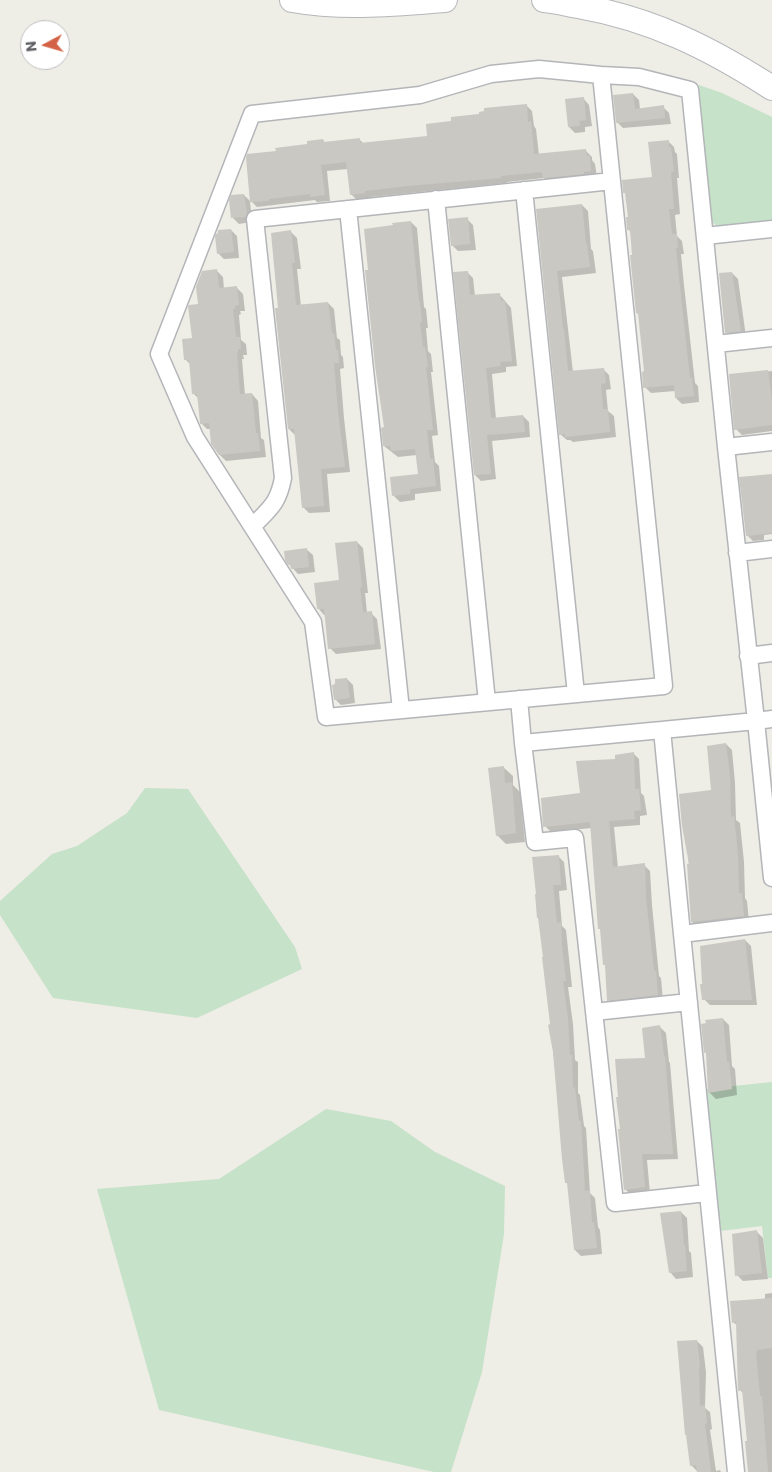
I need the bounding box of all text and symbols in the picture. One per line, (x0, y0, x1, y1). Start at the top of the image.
north arrow (20, 20, 70, 70)
text: N (21, 40, 42, 53)

